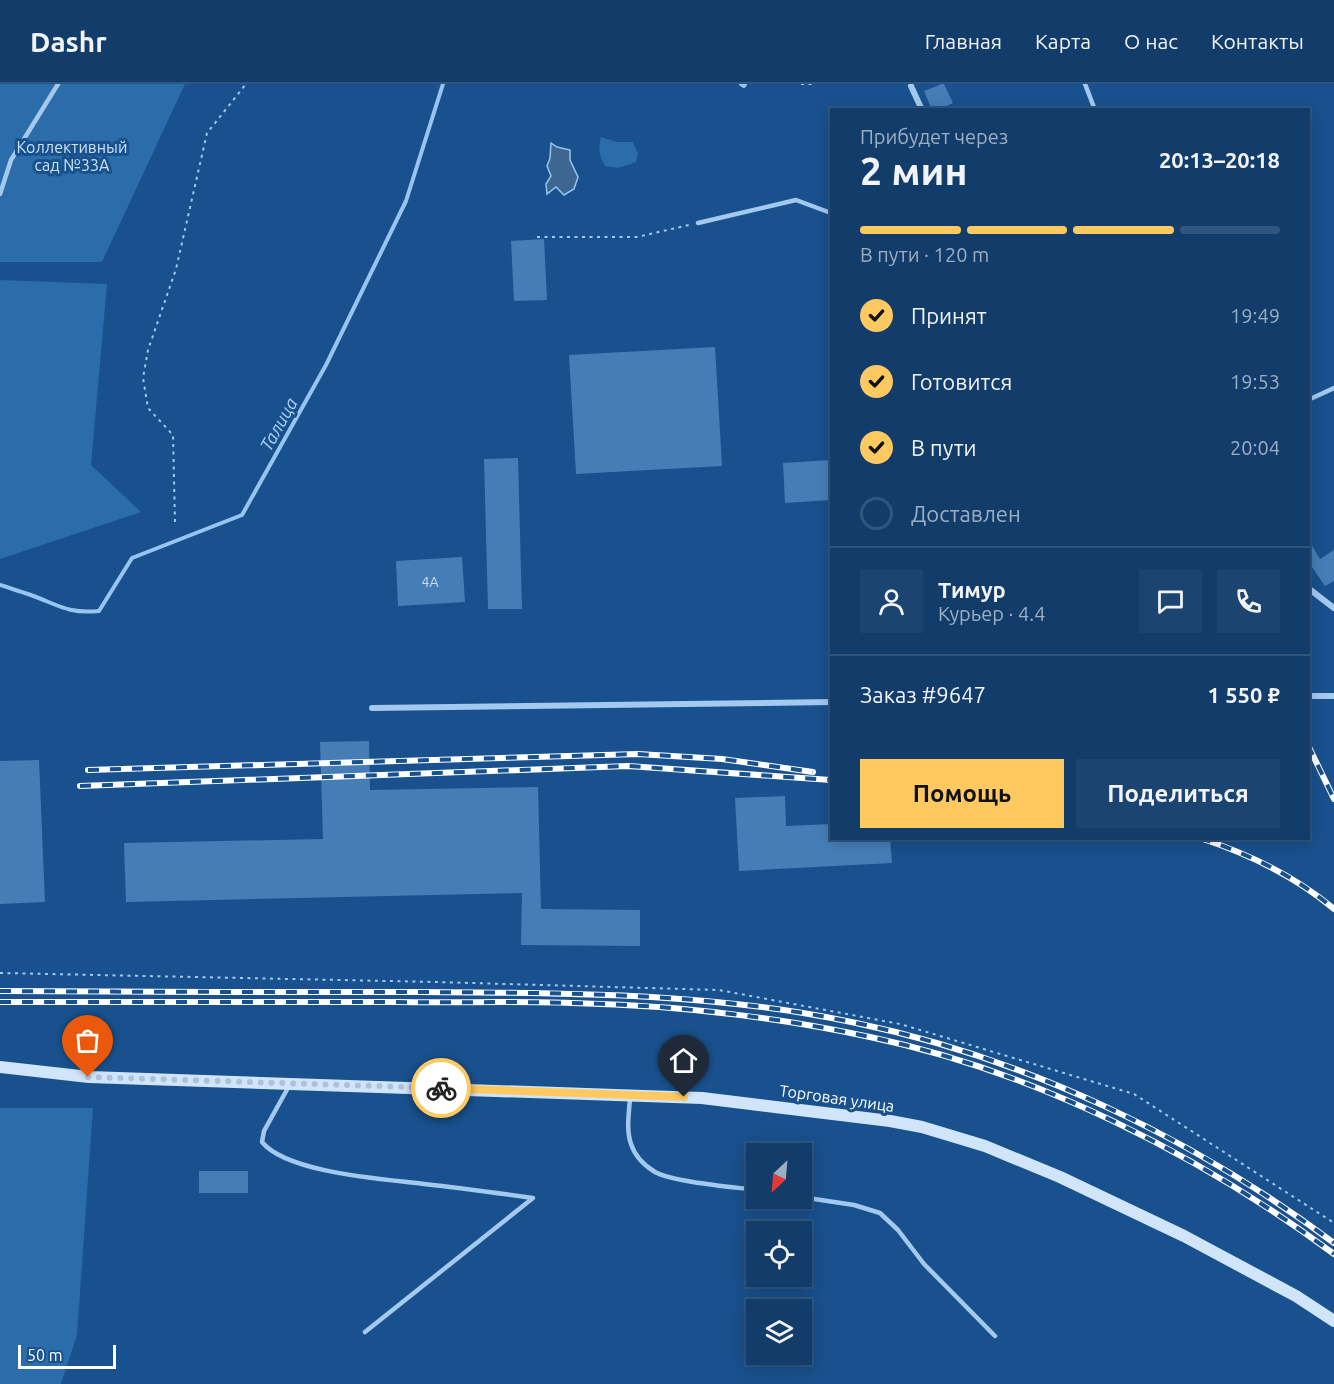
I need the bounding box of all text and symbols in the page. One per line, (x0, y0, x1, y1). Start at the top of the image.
text: Dashr (30, 26, 107, 57)
text: Главная (925, 29, 1002, 53)
text: Карта (1035, 29, 1091, 53)
text: О нас (1124, 29, 1178, 53)
text: Контакты (1211, 29, 1304, 53)
text: Прибудет через (860, 125, 1008, 148)
park label: Коллективный сад №33А (17, 138, 127, 174)
text: 20:13–20:18 (1159, 147, 1280, 172)
text: 2 мин (860, 149, 968, 192)
text: В пути · 120 m (860, 243, 989, 266)
icon: check (860, 299, 893, 332)
text: Принят (911, 303, 987, 328)
text: 19:49 (1230, 304, 1280, 327)
icon: check (860, 365, 893, 398)
text: Готовится (911, 369, 1012, 394)
text: 19:53 (1230, 370, 1280, 393)
water label: Талица (255, 394, 301, 454)
icon: check (860, 431, 893, 464)
text: В пути (911, 435, 977, 460)
text: 20:04 (1230, 436, 1280, 459)
text: Доставлен (911, 501, 1021, 526)
button: person (860, 570, 923, 633)
button: chat (1139, 570, 1202, 633)
button: phone (1217, 570, 1280, 633)
house number: 4А (422, 574, 439, 590)
text: Тимур (938, 577, 1006, 602)
text: Курьер · 4.4 (938, 602, 1045, 625)
text: Заказ #9647 (860, 682, 986, 707)
text: 1 550 ₽ (1208, 682, 1280, 707)
button: Помощь (860, 759, 1064, 828)
button: Поделиться (1076, 759, 1280, 828)
pin (62, 1015, 113, 1077)
icon: bag (71, 1024, 104, 1057)
pin (658, 1035, 709, 1097)
icon: home (667, 1044, 700, 1077)
courier (411, 1058, 471, 1118)
icon: bike (425, 1072, 458, 1105)
street label: Торговая улица (778, 1081, 896, 1115)
north arrow (746, 1143, 812, 1209)
map controls (746, 1143, 812, 1365)
button: locate (746, 1221, 812, 1287)
button: layers (746, 1299, 812, 1365)
scale bar (18, 1342, 116, 1370)
text: 50 m (27, 1346, 63, 1364)

